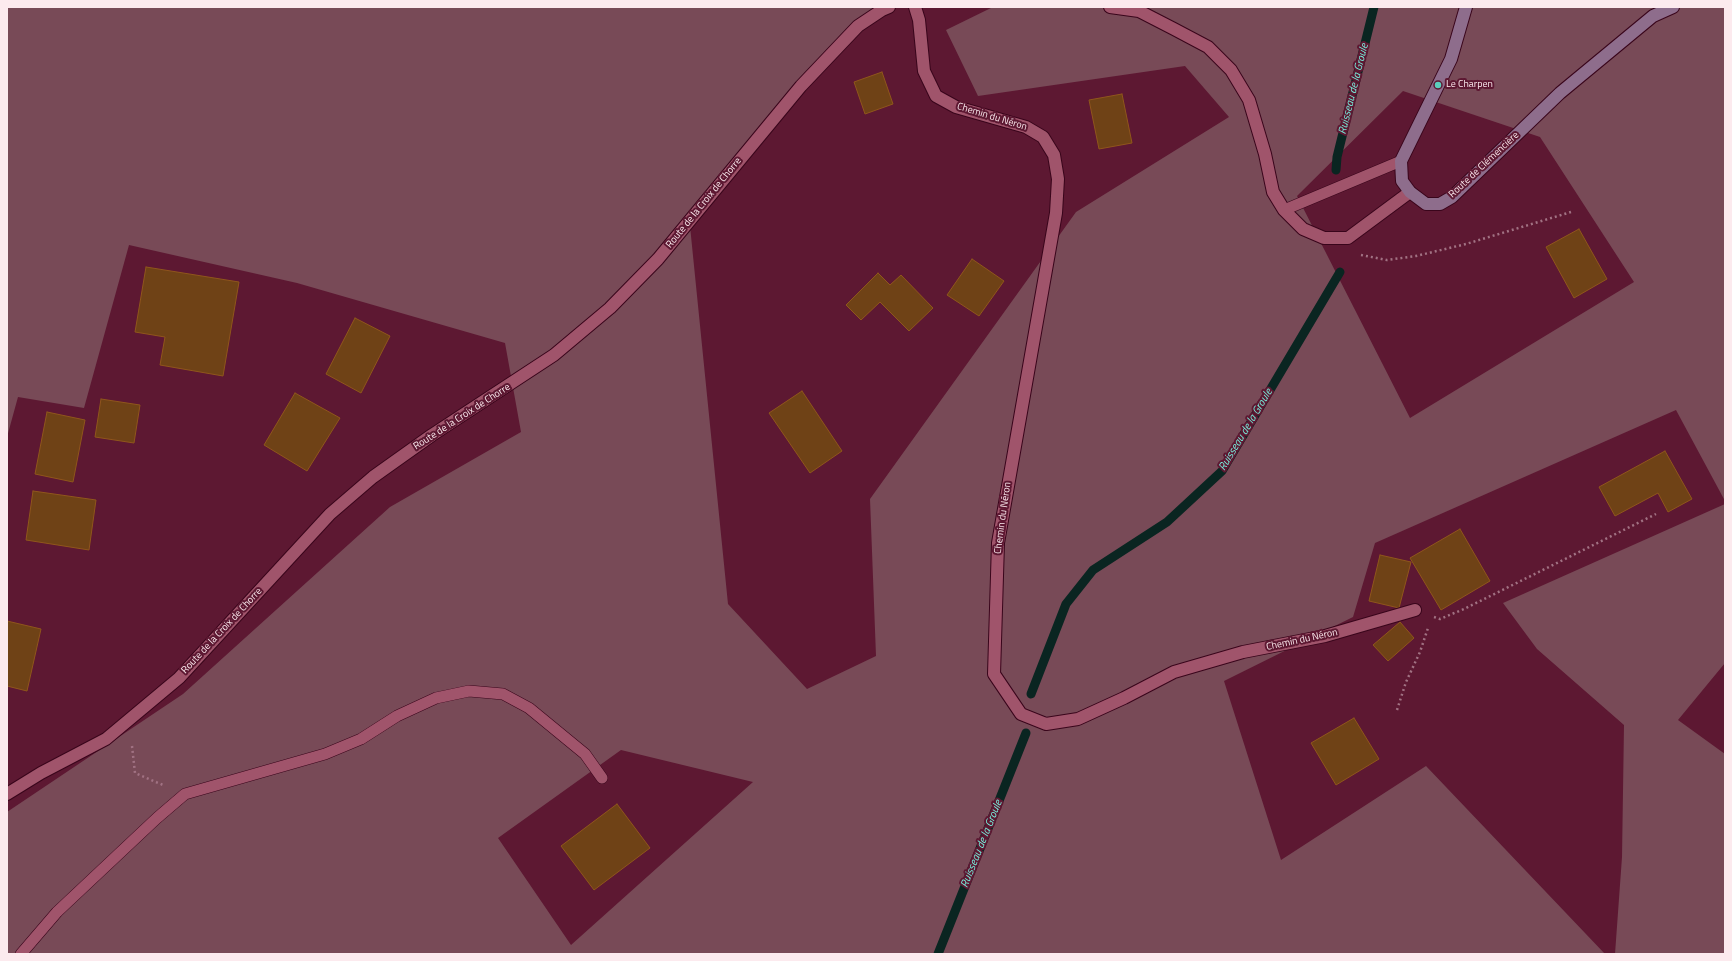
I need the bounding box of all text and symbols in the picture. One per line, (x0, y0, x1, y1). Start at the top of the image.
water label: Ruisseau de la Groule (1336, 42, 1372, 136)
place label: Le Charpen (1446, 79, 1493, 91)
marker: Le Charpen (1433, 80, 1443, 90)
street label: Chemin du Néron (956, 101, 1028, 133)
street label: Route de Clémencière (1446, 129, 1522, 201)
street label: Route de la Croix de Chorre (664, 155, 744, 251)
street label: Route de la Croix de Chorre (411, 381, 513, 453)
water label: Ruisseau de la Groule (1216, 387, 1276, 473)
street label: Chemin du Néron (992, 481, 1014, 555)
street label: Route de la Croix de Chorre (179, 586, 265, 676)
street label: Chemin du Néron (1265, 627, 1339, 653)
water label: Ruisseau de la Groule (958, 798, 1006, 890)

